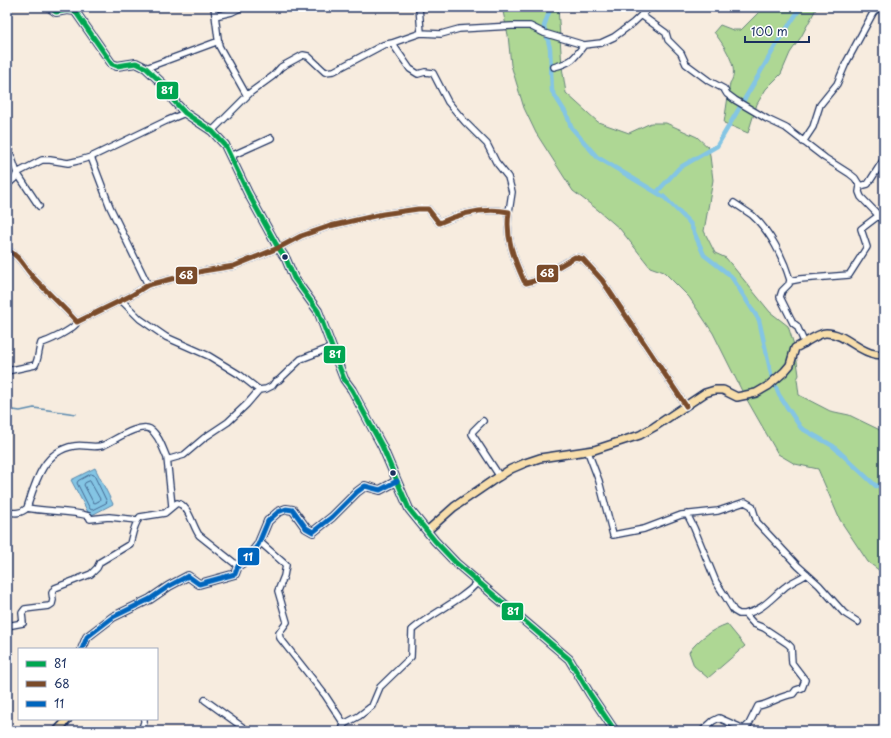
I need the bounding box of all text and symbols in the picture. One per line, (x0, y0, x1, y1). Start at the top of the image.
scale bar (745, 18, 809, 44)
text: 100 m (751, 22, 788, 40)
line badge: 81 (156, 81, 179, 100)
text: 81 (161, 81, 173, 98)
unlabelled marker (280, 252, 290, 262)
line badge: 68 (536, 264, 559, 283)
text: 68 (540, 264, 554, 281)
line badge: 68 (175, 266, 198, 285)
text: 68 (179, 266, 193, 283)
line badge: 81 (323, 345, 346, 364)
text: 81 (329, 345, 341, 362)
unlabelled marker (388, 468, 398, 478)
line badge: 11 (237, 547, 260, 566)
text: 11 (243, 548, 253, 565)
line badge: 81 (501, 602, 524, 621)
text: 81 (507, 602, 519, 619)
legend (18, 648, 158, 720)
text: 81 (54, 654, 67, 672)
text: 68 (54, 674, 70, 692)
text: 11 (54, 694, 64, 712)

